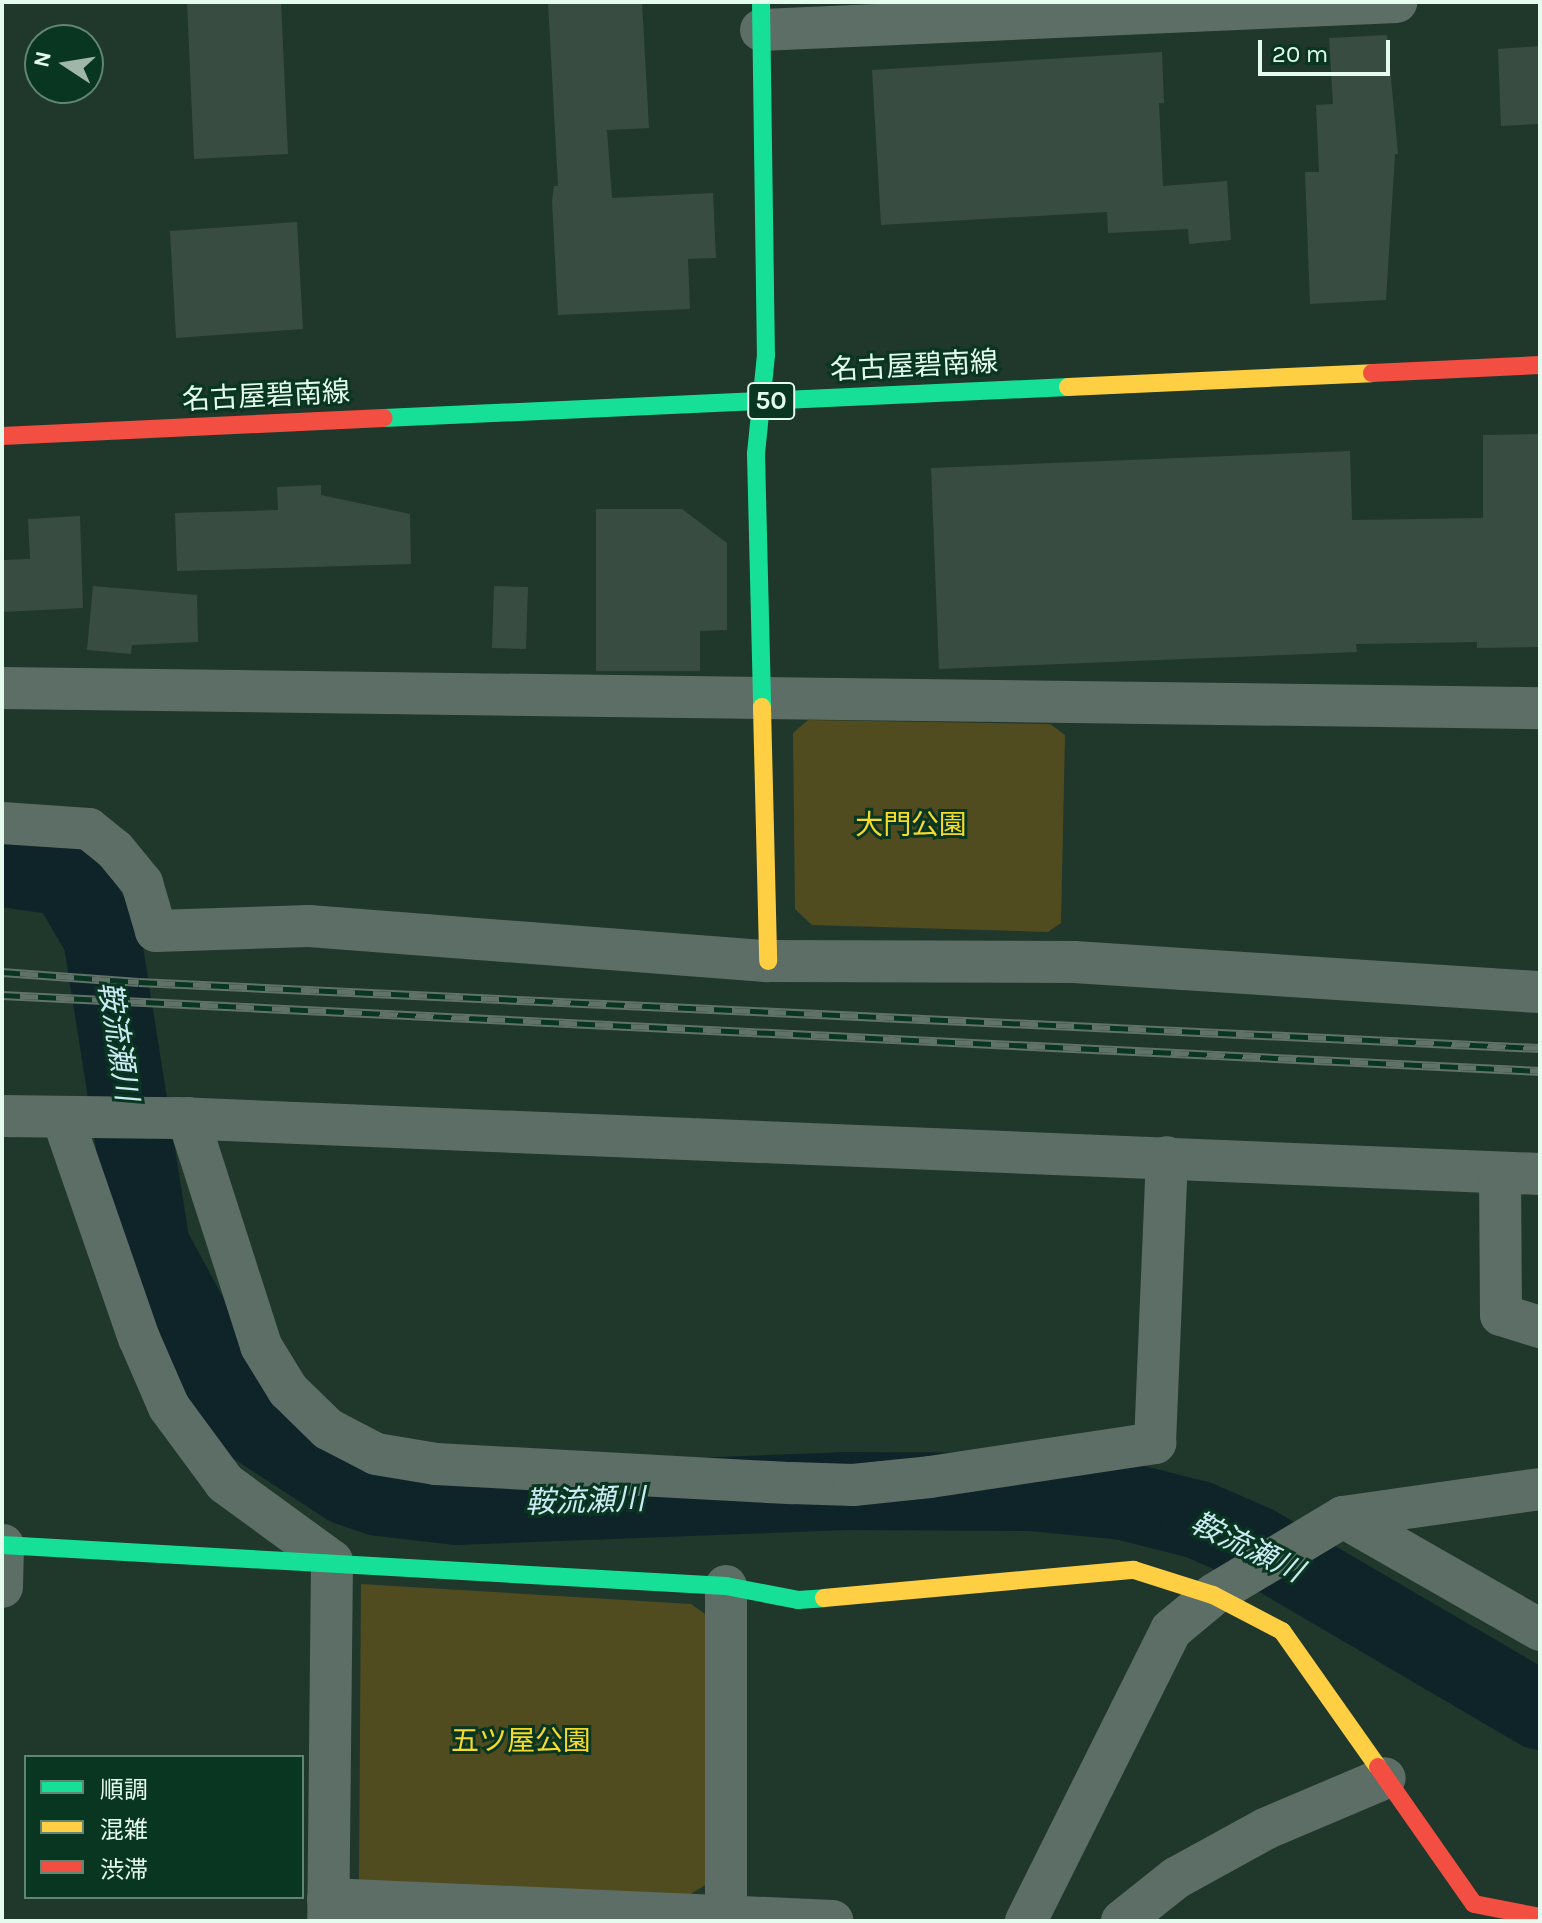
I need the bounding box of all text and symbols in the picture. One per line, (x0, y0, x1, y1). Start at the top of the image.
north arrow (24, 24, 104, 104)
scale bar (1262, 24, 1394, 74)
text: 20 m (1272, 40, 1328, 68)
text: N (28, 49, 57, 70)
street label: 名古屋碧南線 (829, 345, 999, 387)
street label: 名古屋碧南線 (181, 375, 351, 417)
road number: 50 (747, 379, 795, 423)
park label: 大門公園 (855, 808, 967, 842)
water label: 鞍流瀬川 (91, 979, 145, 1103)
water label: 鞍流瀬川 (524, 1481, 646, 1521)
water label: 鞍流瀬川 (1185, 1505, 1309, 1589)
park label: 五ツ屋公園 (451, 1724, 591, 1758)
legend (24, 1755, 304, 1899)
text: 順調 (100, 1776, 148, 1804)
text: 混雑 (100, 1816, 148, 1844)
text: 渋滞 (100, 1856, 148, 1884)

